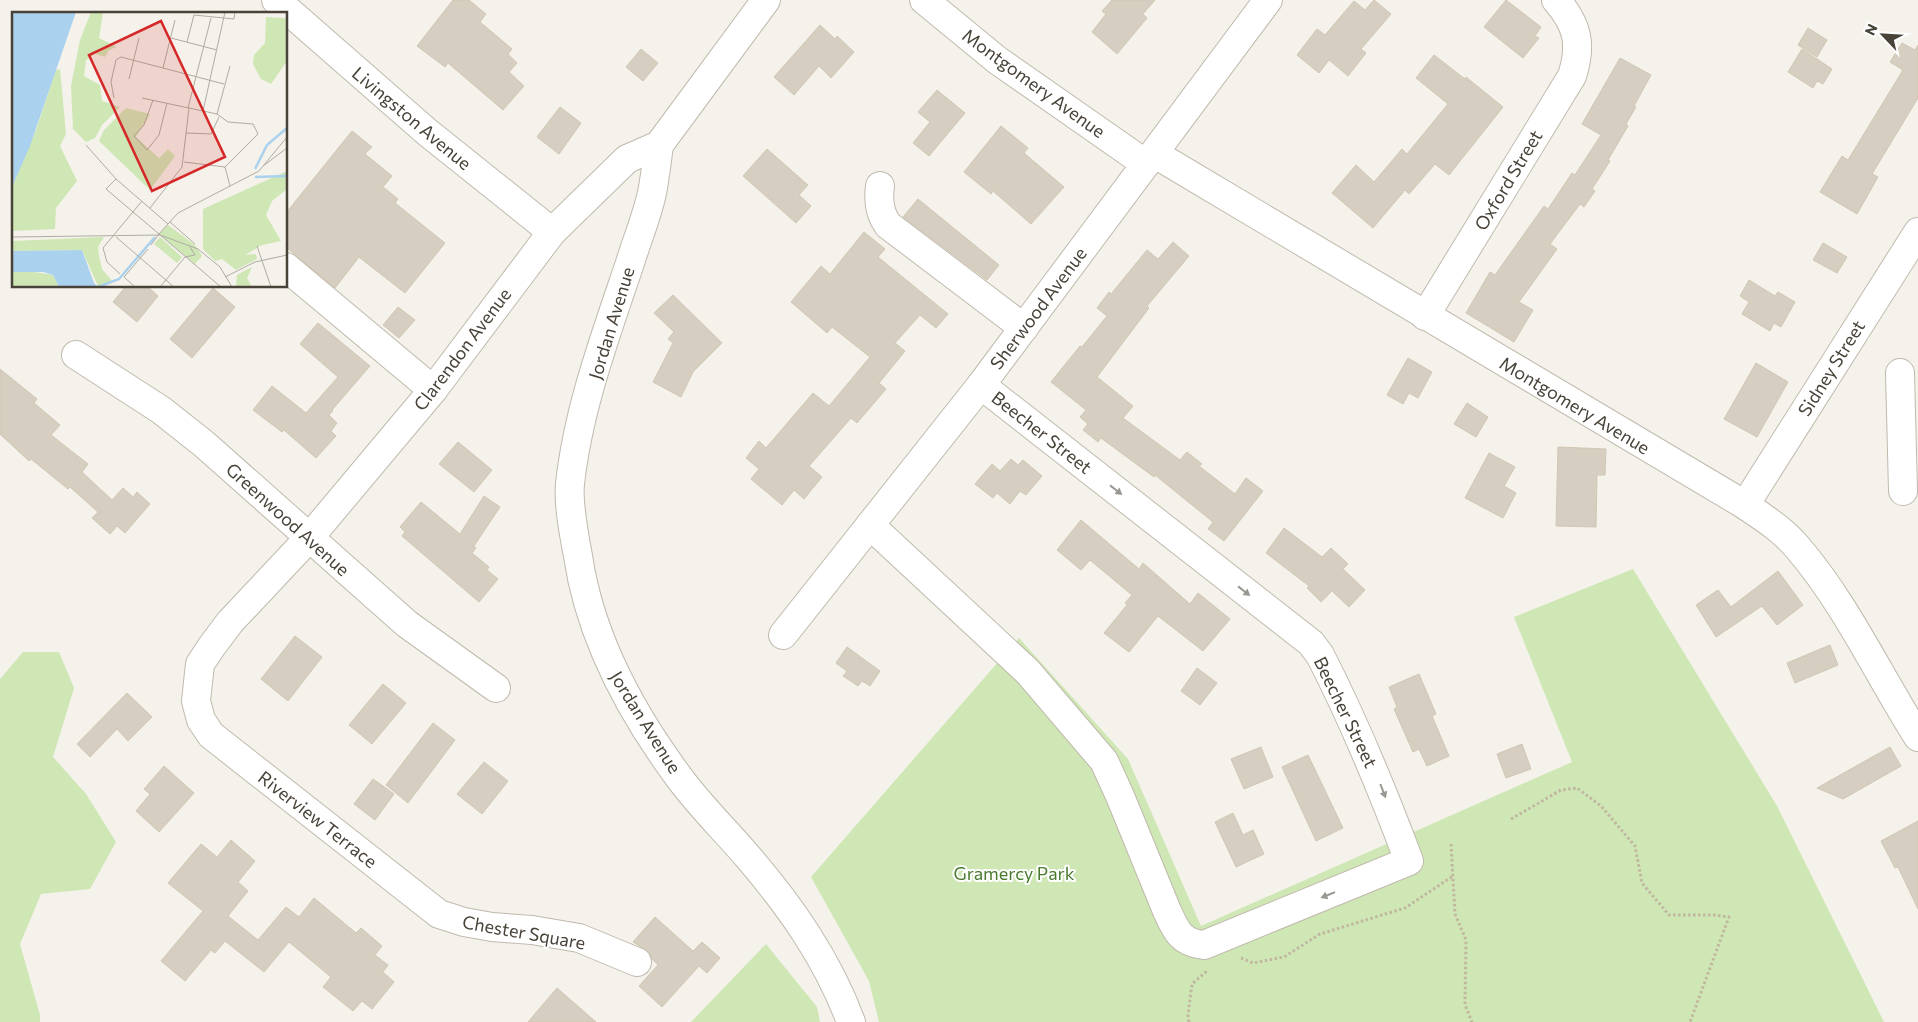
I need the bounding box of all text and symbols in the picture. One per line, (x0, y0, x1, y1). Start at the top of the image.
north arrow (1858, 10, 1908, 60)
inset map (12, 12, 288, 288)
text: N (1861, 21, 1881, 38)
street label: Montgomery Avenue (958, 24, 1110, 142)
street label: Livingston Avenue (348, 62, 476, 174)
street label: Oxford Street (1469, 126, 1547, 234)
street label: Sherwood Avenue (985, 243, 1091, 373)
street label: Jordan Avenue (583, 264, 639, 382)
street label: Clarendon Avenue (409, 283, 515, 415)
street label: Sidney Street (1793, 316, 1869, 420)
street label: Montgomery Avenue (1496, 352, 1654, 458)
street label: Beecher Street (988, 386, 1096, 478)
street label: Greenwood Avenue (222, 458, 354, 580)
one-way arrow (1109, 485, 1122, 496)
one-way arrow (1237, 585, 1250, 596)
street label: Beecher Street (1310, 653, 1382, 771)
street label: Jordan Avenue (606, 667, 686, 777)
street label: Riverview Terrace (254, 766, 382, 872)
one-way arrow (1379, 784, 1387, 799)
park label: Gramercy Park (953, 862, 1075, 884)
one-way arrow (1320, 892, 1335, 899)
street label: Chester Square (461, 910, 587, 954)

